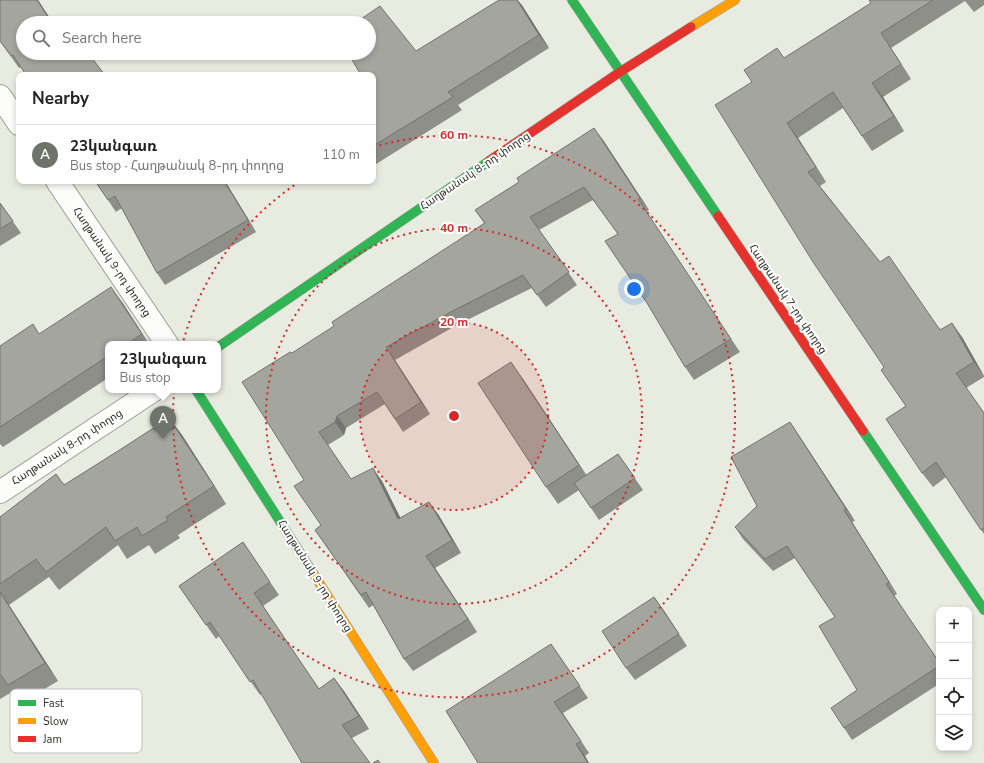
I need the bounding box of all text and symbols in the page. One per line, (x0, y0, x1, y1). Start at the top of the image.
search box (16, 16, 376, 60)
icon: search (30, 27, 52, 49)
text: Search here (62, 28, 142, 48)
text: Nearby (32, 87, 89, 110)
text: 60 m (440, 127, 468, 143)
street label: Հաղթանակ 8-րդ փողոց (417, 129, 533, 213)
text: 23կանգառ (70, 136, 157, 156)
text: A (40, 146, 50, 164)
text: 110 m (322, 146, 360, 164)
text: Bus stop · Հաղթանակ 8-րդ փողոց (70, 157, 284, 175)
street label: Հաղթանակ 9-րդ փողոց (70, 204, 154, 320)
text: 40 m (440, 220, 468, 236)
street label: Հաղթանակ 7-րդ փողոց (746, 241, 830, 357)
your location (624, 279, 644, 299)
text: 20 m (440, 314, 468, 330)
popup (105, 341, 221, 393)
text: 23կանգառ (119, 349, 207, 369)
text: Bus stop (119, 369, 171, 387)
street label: Հաղթանակ 8-րդ փողոց (9, 405, 125, 489)
pin: A (150, 406, 176, 439)
centre of rings (447, 409, 461, 423)
street label: Հաղթանակ 9-րդ փողոց (274, 517, 356, 635)
map controls (936, 607, 972, 751)
button: + (936, 607, 972, 643)
button: − (936, 643, 972, 679)
button: locate (936, 679, 972, 715)
legend (10, 689, 142, 753)
text: Fast (43, 696, 64, 711)
text: Slow (43, 714, 68, 729)
button: layers (936, 715, 972, 751)
text: Jam (42, 732, 62, 747)

